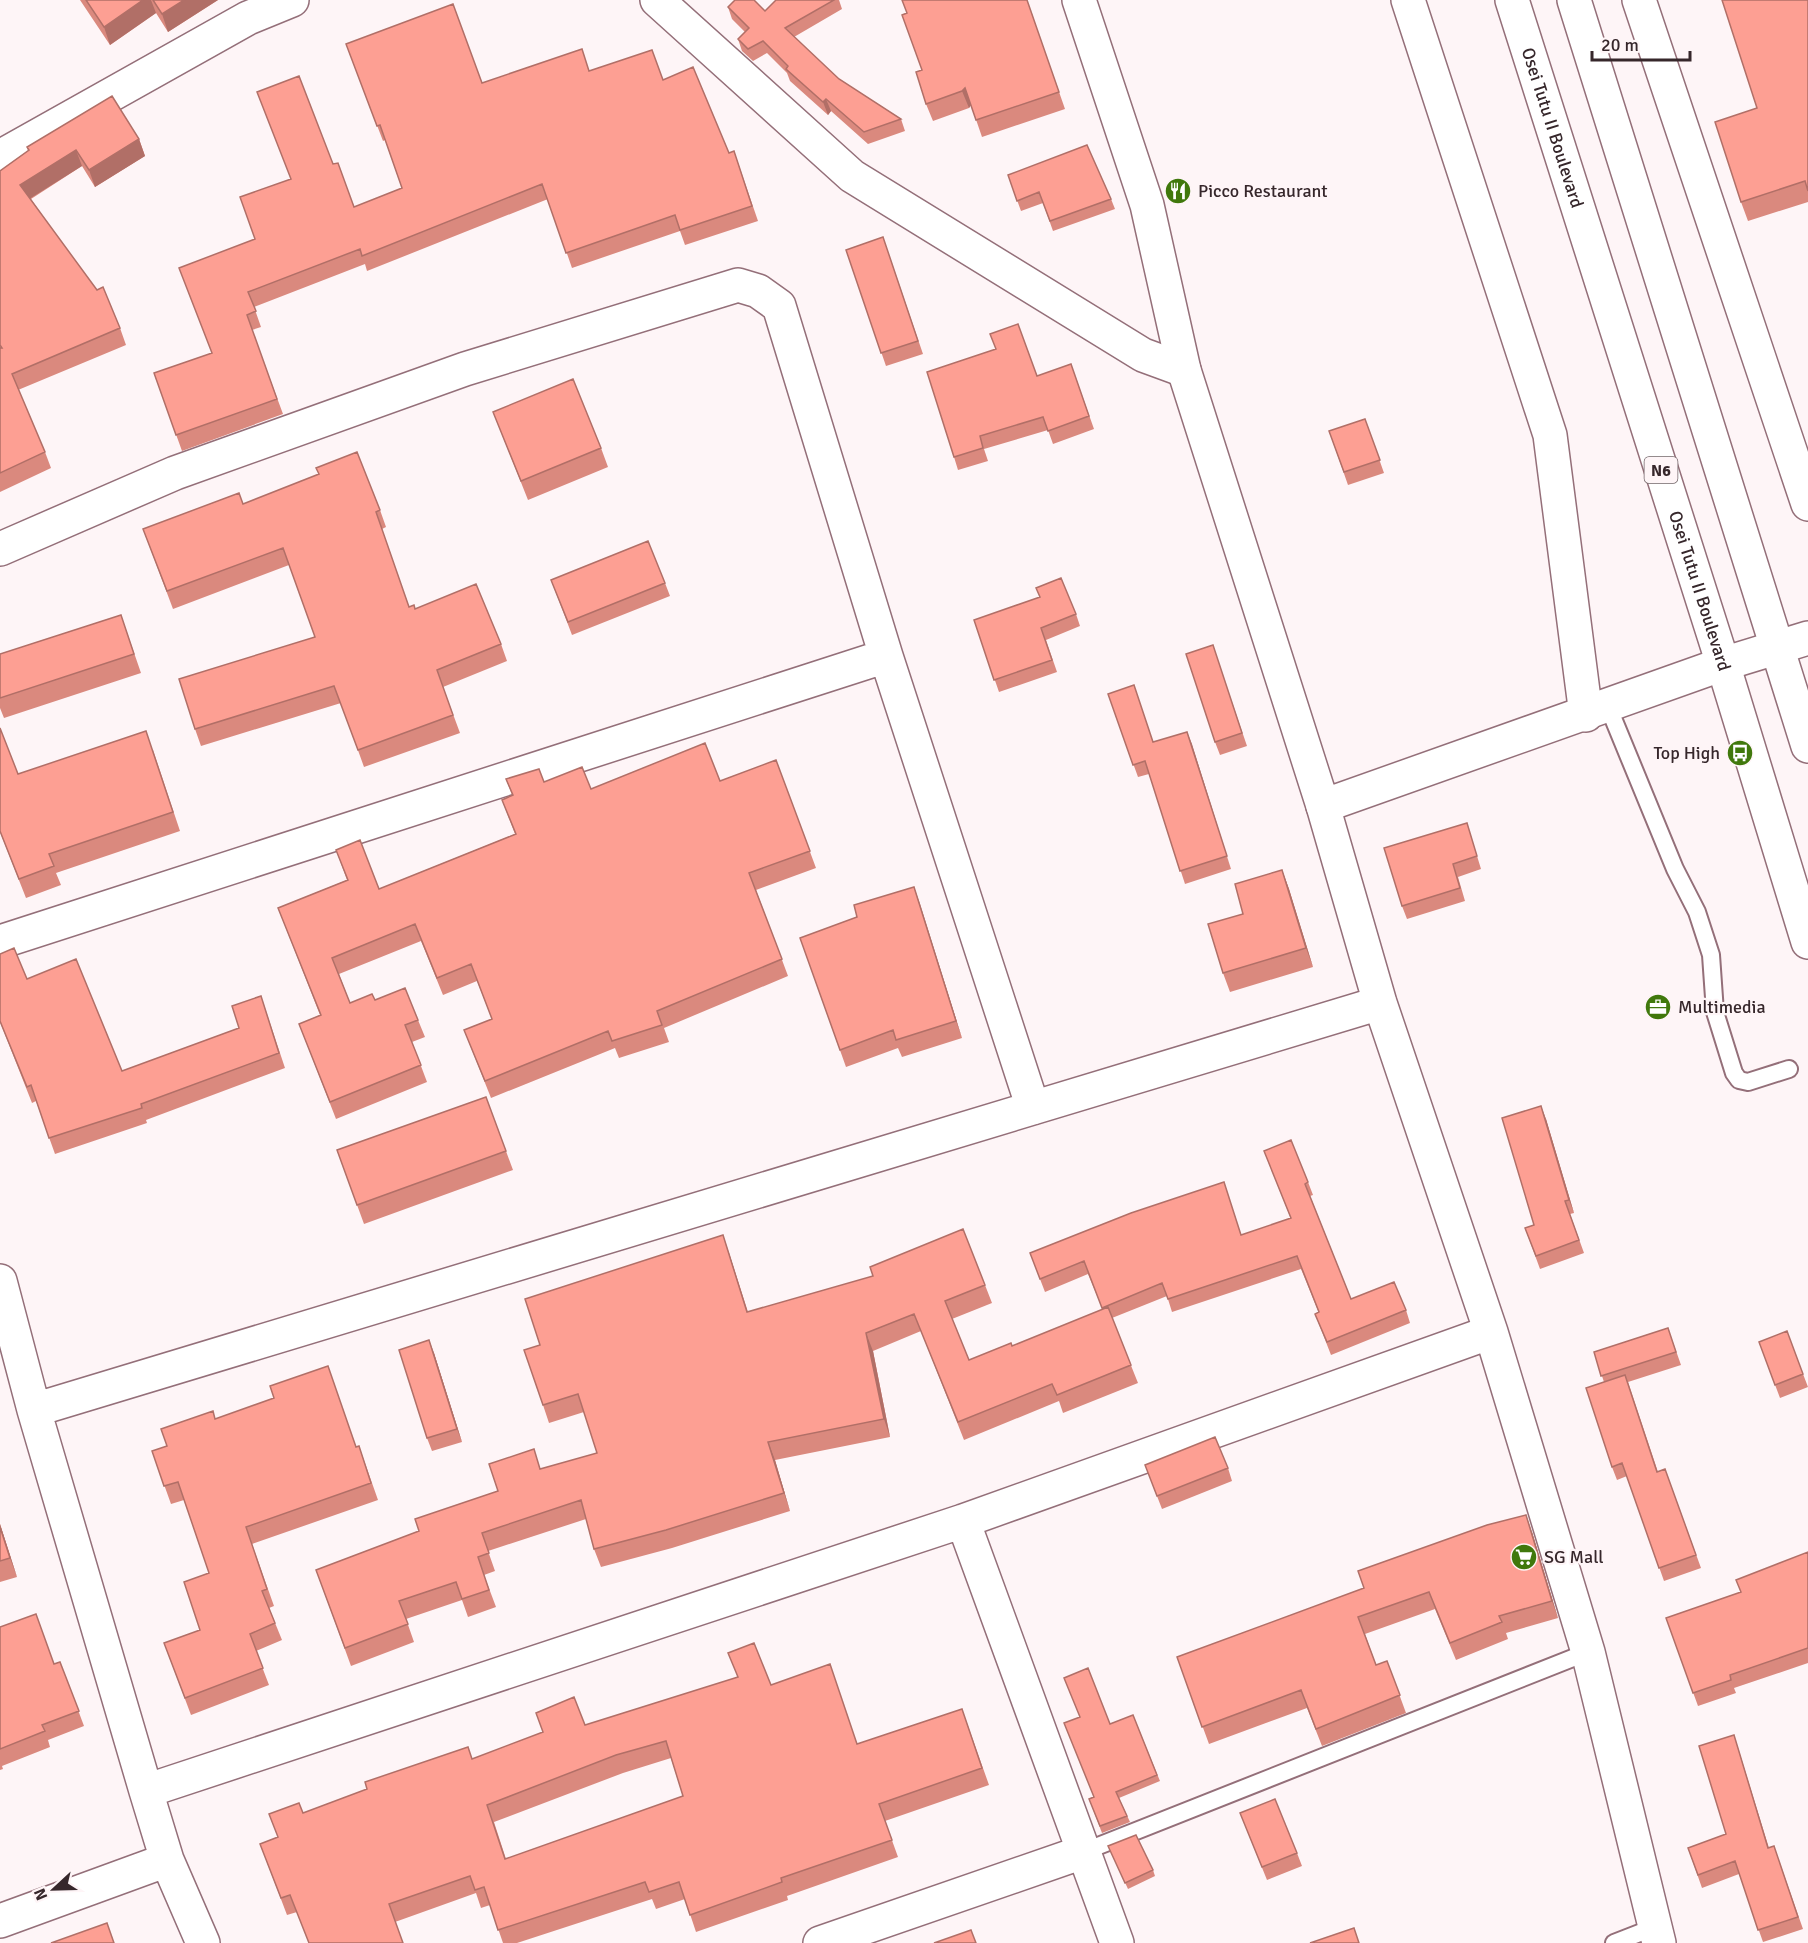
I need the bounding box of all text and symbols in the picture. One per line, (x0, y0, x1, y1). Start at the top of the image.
scale bar (1592, 24, 1690, 62)
text: 20 m (1601, 34, 1639, 56)
street label: Osei Tutu II Boulevard (1517, 45, 1588, 211)
restaurant icon: Picco Restaurant (1163, 176, 1193, 206)
place label: Picco Restaurant (1198, 180, 1328, 202)
road number: N6 (1644, 457, 1678, 483)
street label: Osei Tutu II Boulevard (1664, 508, 1735, 674)
bus stop icon: Top High (1725, 738, 1755, 768)
place label: Top High (1653, 742, 1720, 764)
office icon: Multimedia (1643, 992, 1673, 1022)
place label: Multimedia (1678, 996, 1766, 1018)
supermarket icon: SG Mall (1509, 1542, 1539, 1572)
place label: SG Mall (1544, 1546, 1604, 1568)
north arrow (24, 1859, 84, 1919)
text: N (30, 1885, 52, 1903)

